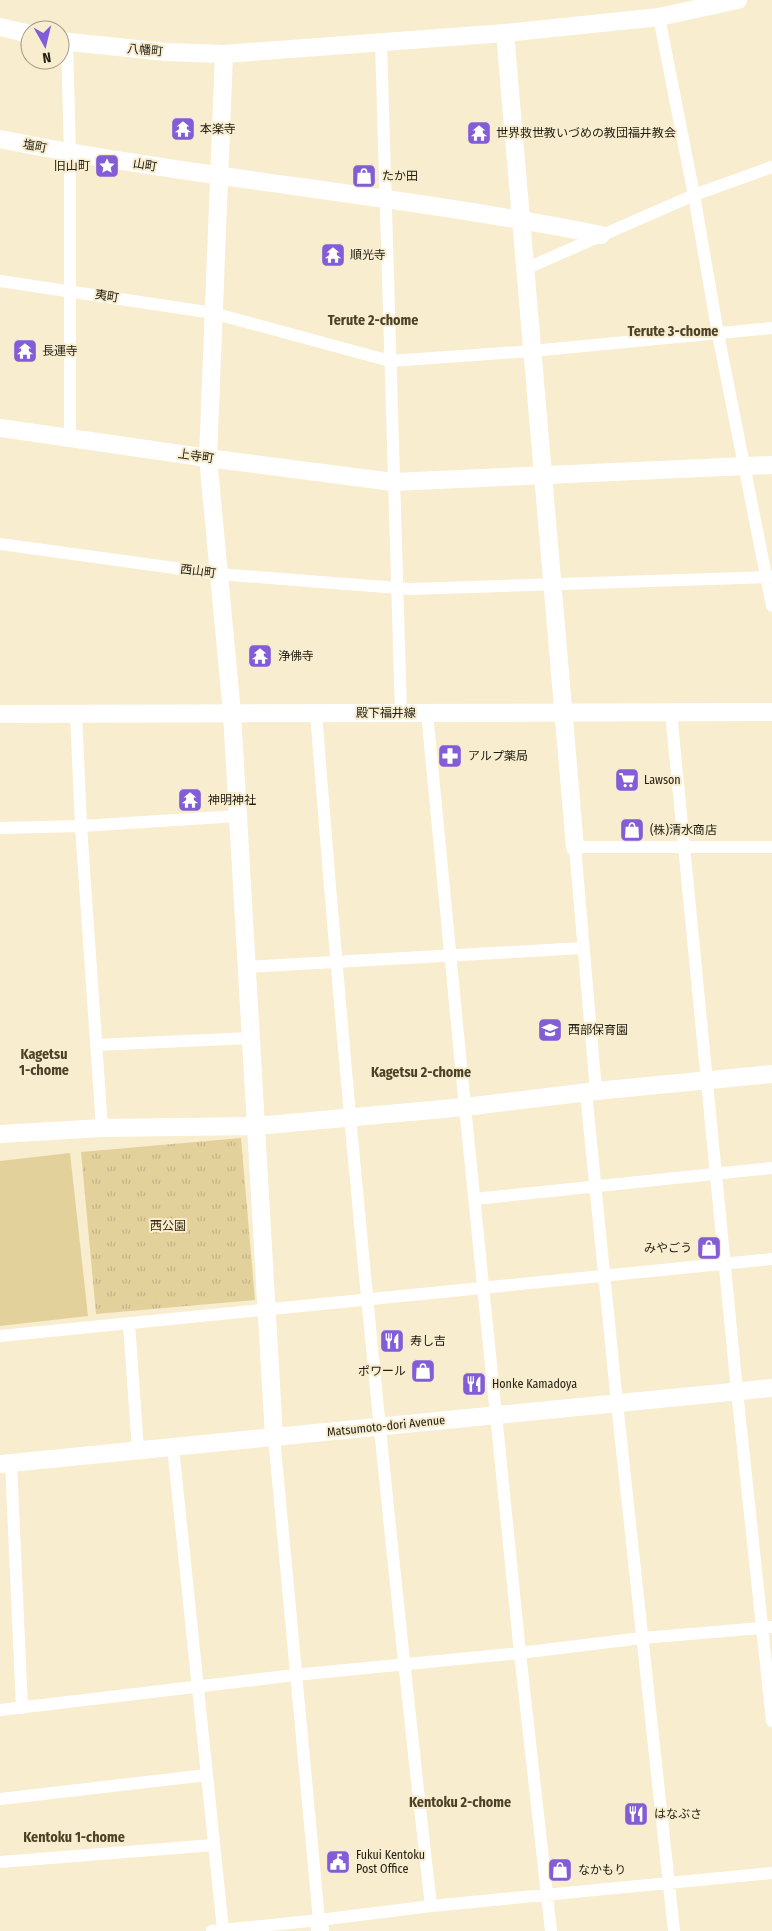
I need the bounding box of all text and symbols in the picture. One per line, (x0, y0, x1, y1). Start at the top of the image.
north arrow (20, 20, 70, 70)
street label: 八幡町 (126, 41, 164, 59)
text: N (41, 48, 52, 66)
temple icon: 本楽寺 (170, 116, 196, 142)
temple icon: 世界救世教いづめの教団福井教会 (466, 120, 492, 146)
place label: 本楽寺 (200, 122, 236, 136)
place label: 世界救世教いづめの教団福井教会 (496, 126, 676, 140)
street label: 塩町 (22, 137, 48, 155)
place icon: 旧山町 (94, 153, 120, 179)
street label: 山町 (132, 156, 158, 174)
place label: 旧山町 (54, 159, 90, 173)
shop icon: たか田 (351, 163, 377, 189)
place label: たか田 (382, 169, 418, 183)
temple icon: 順光寺 (320, 242, 346, 268)
place label: 順光寺 (350, 248, 386, 262)
street label: 夷町 (94, 287, 120, 305)
district label: Terute 2-chome (328, 312, 418, 329)
district label: Terute 3-chome (628, 323, 718, 340)
temple icon: 長運寺 (12, 338, 38, 364)
place label: 長運寺 (42, 344, 78, 358)
street label: 上寺町 (177, 447, 215, 465)
street label: 西山町 (179, 562, 217, 580)
temple icon: 浄佛寺 (247, 643, 273, 669)
place label: 浄佛寺 (278, 649, 314, 663)
street label: 殿下福井線 (356, 706, 416, 720)
pharmacy icon: アルプ薬局 (437, 743, 463, 769)
place label: アルプ薬局 (468, 749, 528, 763)
supermarket icon: Lawson (614, 767, 640, 793)
place label: Lawson (644, 773, 681, 787)
temple icon: 神明神社 (177, 787, 203, 813)
place label: 神明神社 (208, 793, 256, 807)
shop icon: (株)清水商店 (619, 817, 645, 843)
place label: (株)清水商店 (650, 823, 717, 837)
school or university icon: 西部保育園 (537, 1017, 563, 1043)
place label: 西部保育園 (568, 1023, 628, 1037)
district label: Kagetsu 1-chome (19, 1046, 69, 1079)
district label: Kagetsu 2-chome (371, 1064, 471, 1081)
park label: 西公園 (150, 1219, 186, 1233)
shop icon: みやごう (696, 1235, 722, 1261)
place label: みやごう (644, 1241, 692, 1255)
restaurant icon: 寿し吉 (379, 1328, 405, 1354)
place label: 寿し吉 (410, 1334, 446, 1348)
shop icon: ポワール (410, 1358, 436, 1384)
place label: ポワール (358, 1364, 406, 1378)
restaurant icon: Honke Kamadoya (461, 1371, 487, 1397)
place label: Honke Kamadoya (492, 1377, 577, 1391)
street label: Matsumoto-dori Avenue (326, 1413, 446, 1439)
district label: Kentoku 2-chome (409, 1794, 511, 1811)
restaurant icon: はなぶさ (623, 1801, 649, 1827)
place label: はなぶさ (654, 1807, 702, 1821)
district label: Kentoku 1-chome (23, 1829, 125, 1846)
place label: Fukui Kentoku Post Office (356, 1848, 425, 1876)
public building icon: Fukui Kentoku Post Office (325, 1849, 351, 1875)
shop icon: なかもり (547, 1857, 573, 1883)
place label: なかもり (578, 1863, 626, 1877)

